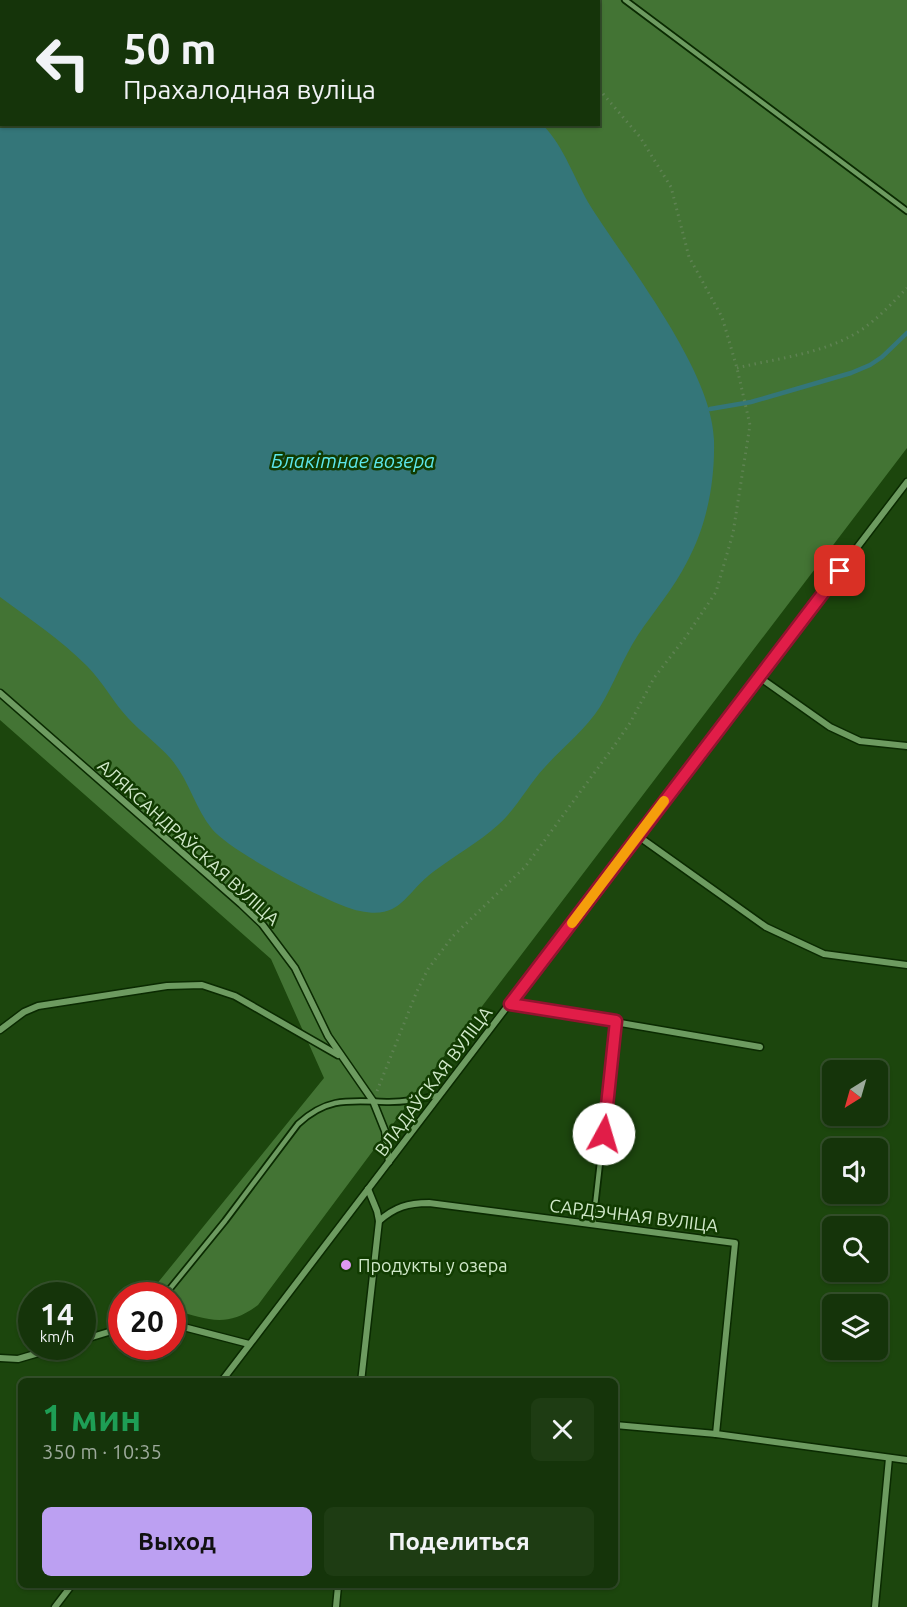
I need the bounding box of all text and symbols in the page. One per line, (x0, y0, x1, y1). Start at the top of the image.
icon: left (24, 24, 102, 102)
text: 50 m (123, 25, 217, 72)
text: Прахалодная вуліца (123, 74, 376, 104)
water label: Блакітнае возера (271, 449, 435, 472)
pin (814, 545, 865, 596)
icon: arrive (823, 554, 856, 587)
street label: АЛЯКСАНДРАЎСКАЯ ВУЛІЦА (94, 754, 285, 929)
street label: ВЛАДАЎСКАЯ ВУЛІЦА (370, 1002, 496, 1160)
north arrow (822, 1060, 888, 1126)
map controls (822, 1060, 888, 1360)
position arrow (572, 1102, 636, 1166)
button: sound (822, 1138, 888, 1204)
street label: САРДЭЧНАЯ ВУЛІЦА (548, 1195, 720, 1235)
button: search (822, 1216, 888, 1282)
place label: Продукты у озера (358, 1255, 507, 1275)
marker: Продукты у озера (339, 1258, 353, 1272)
speed limit sign: 20 (108, 1282, 186, 1360)
button: layers (822, 1294, 888, 1360)
text: 14 (40, 1297, 74, 1331)
text: km/h (40, 1328, 74, 1345)
text: 1 мин (42, 1397, 141, 1438)
button: close (531, 1398, 594, 1461)
text: 350 m · 10:35 (42, 1440, 162, 1463)
button: Выход (42, 1507, 312, 1576)
button: Поделиться (324, 1507, 594, 1576)

